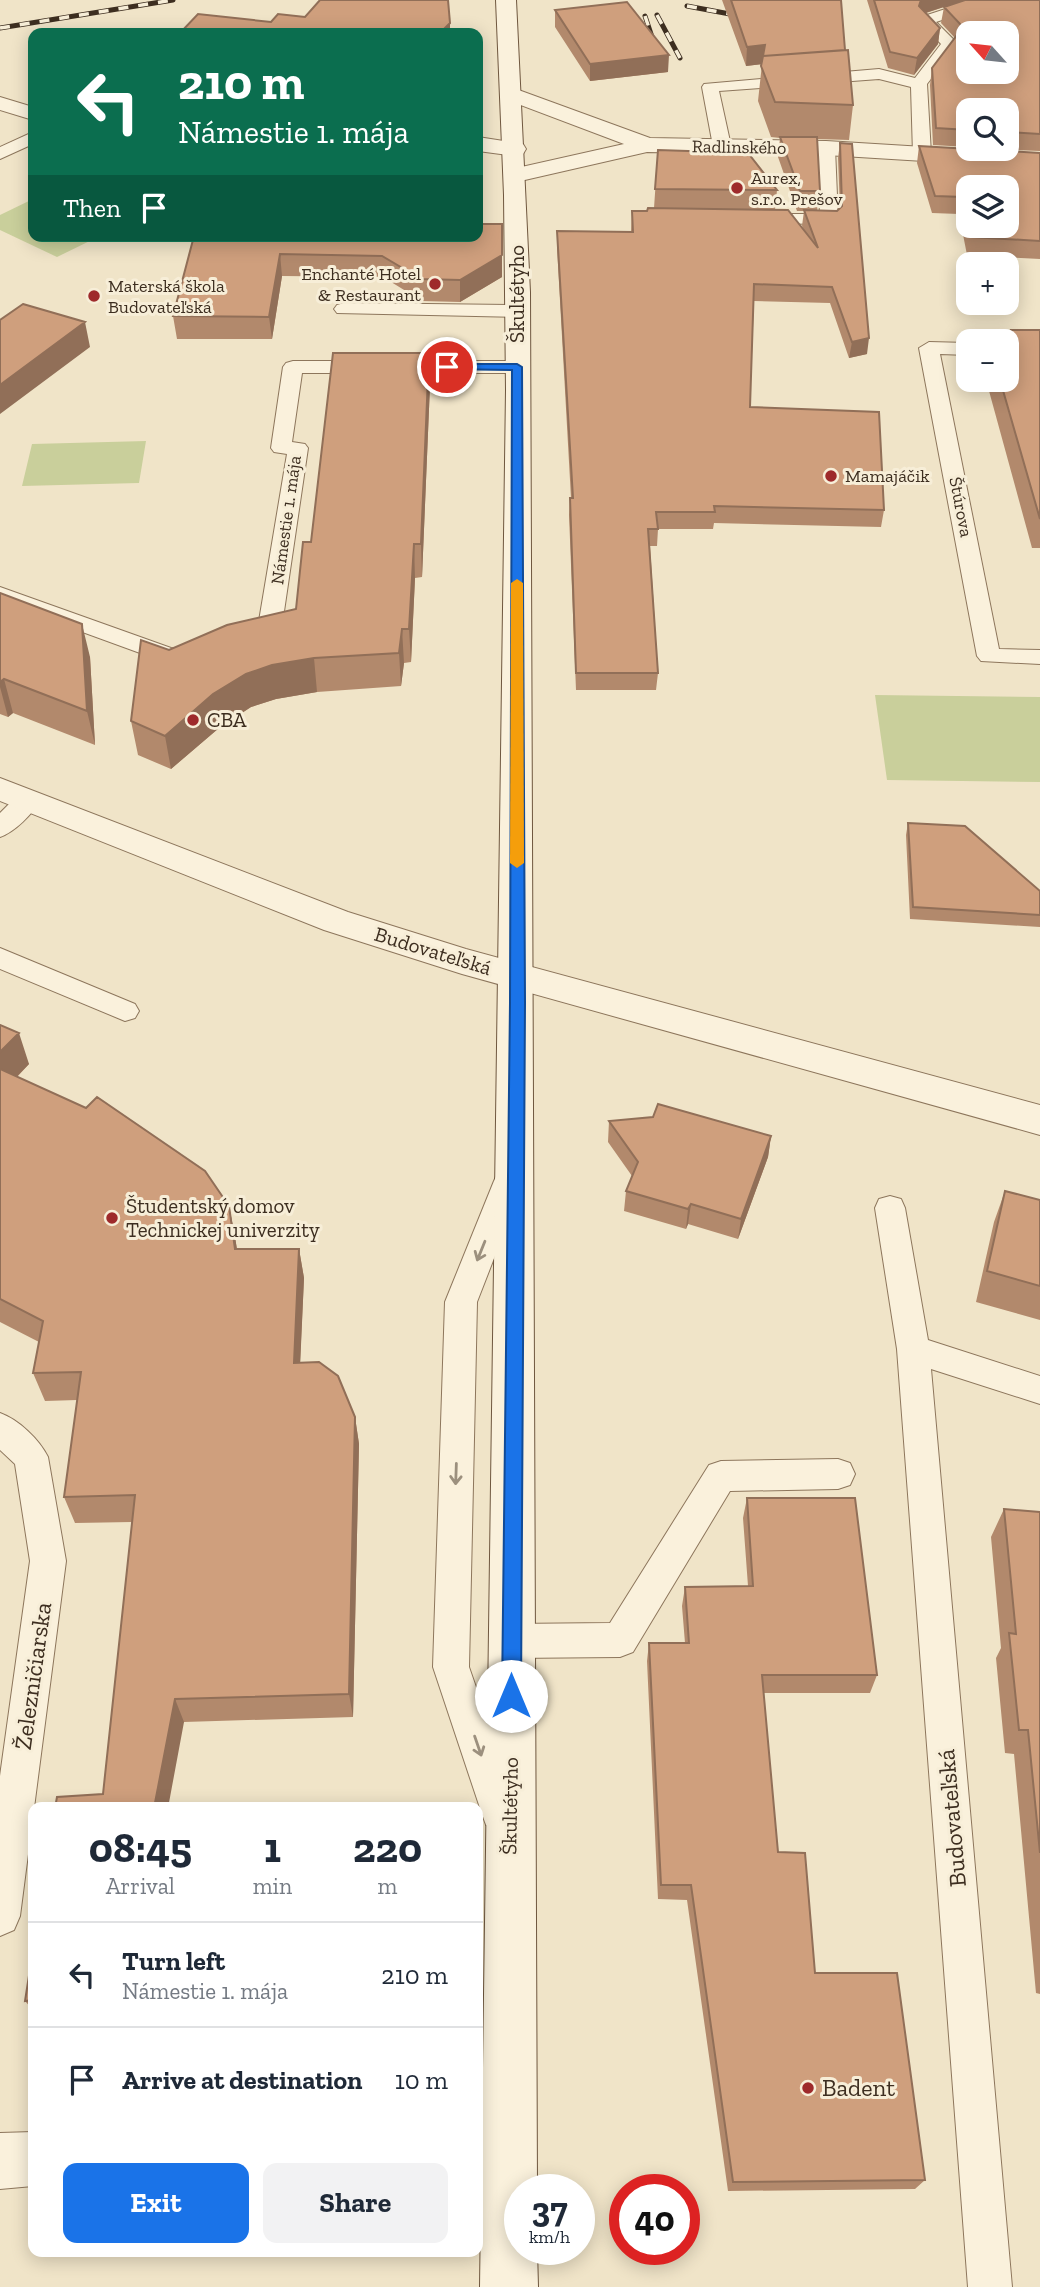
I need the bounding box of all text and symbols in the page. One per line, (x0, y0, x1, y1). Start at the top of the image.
north arrow (956, 21, 1018, 84)
map controls (956, 21, 1019, 392)
text: 210 m (178, 53, 304, 112)
icon: left (63, 56, 154, 147)
button: search (956, 98, 1019, 161)
text: Námestie 1. mája (178, 113, 409, 151)
street label: Radlinského (692, 135, 786, 159)
place label: Aurex, s.r.o. Prešov (751, 167, 843, 210)
button: layers (956, 175, 1019, 238)
marker: Aurex, s.r.o. Prešov (729, 180, 745, 196)
icon: arrive (135, 189, 173, 227)
text: Then (63, 192, 121, 224)
street label: Škultétyho (504, 245, 529, 343)
button: + (956, 252, 1019, 315)
place label: Enchanté Hotel & Restaurant (301, 263, 421, 306)
place label: Materská škola Budovateľská (108, 275, 225, 318)
marker: Enchanté Hotel & Restaurant (427, 276, 443, 292)
marker: Materská škola Budovateľská (86, 288, 102, 304)
button: − (956, 329, 1019, 392)
pin (417, 337, 477, 397)
icon: arrive (428, 348, 466, 386)
street label: Námestie 1. mája (266, 454, 306, 586)
place label: Mamajáčik (845, 465, 930, 487)
marker: Mamajáčik (823, 468, 839, 484)
street label: Štúrova (944, 475, 978, 539)
place label: CBA (207, 707, 247, 732)
marker: CBA (185, 712, 201, 728)
street label: Budovateľská (372, 921, 495, 980)
place label: Študentský domov Technickej univerzity (126, 1193, 320, 1243)
marker: Študentský domov Technickej univerzity (104, 1210, 120, 1226)
one-way arrow (474, 1239, 487, 1261)
one-way arrow (449, 1463, 463, 1486)
street label: Železničiarska (8, 1600, 57, 1751)
position arrow (474, 1659, 548, 1733)
one-way arrow (473, 1735, 485, 1757)
street label: Budovateľská (931, 1748, 972, 1888)
street label: Škultétyho (496, 1757, 523, 1855)
text: 08:45 (89, 1822, 192, 1873)
text: 1 (264, 1822, 281, 1873)
text: 220 (353, 1822, 422, 1873)
text: Arrival (106, 1872, 175, 1900)
text: min (253, 1872, 292, 1900)
text: m (378, 1872, 397, 1900)
text: Turn left (122, 1945, 225, 1977)
icon: left (63, 1956, 101, 1994)
text: 210 m (381, 1959, 448, 1991)
text: Námestie 1. mája (122, 1977, 288, 2005)
icon: arrive (63, 2061, 101, 2099)
text: Arrive at destination (122, 2064, 362, 2096)
text: 10 m (395, 2064, 448, 2096)
place label: Badent (822, 2073, 895, 2102)
marker: Badent (800, 2080, 816, 2096)
button: Exit (63, 2163, 249, 2243)
button: Share (263, 2163, 448, 2243)
speed limit sign: 40 (609, 2174, 700, 2265)
text: 37 (532, 2189, 567, 2231)
text: km/h (529, 2226, 570, 2248)

